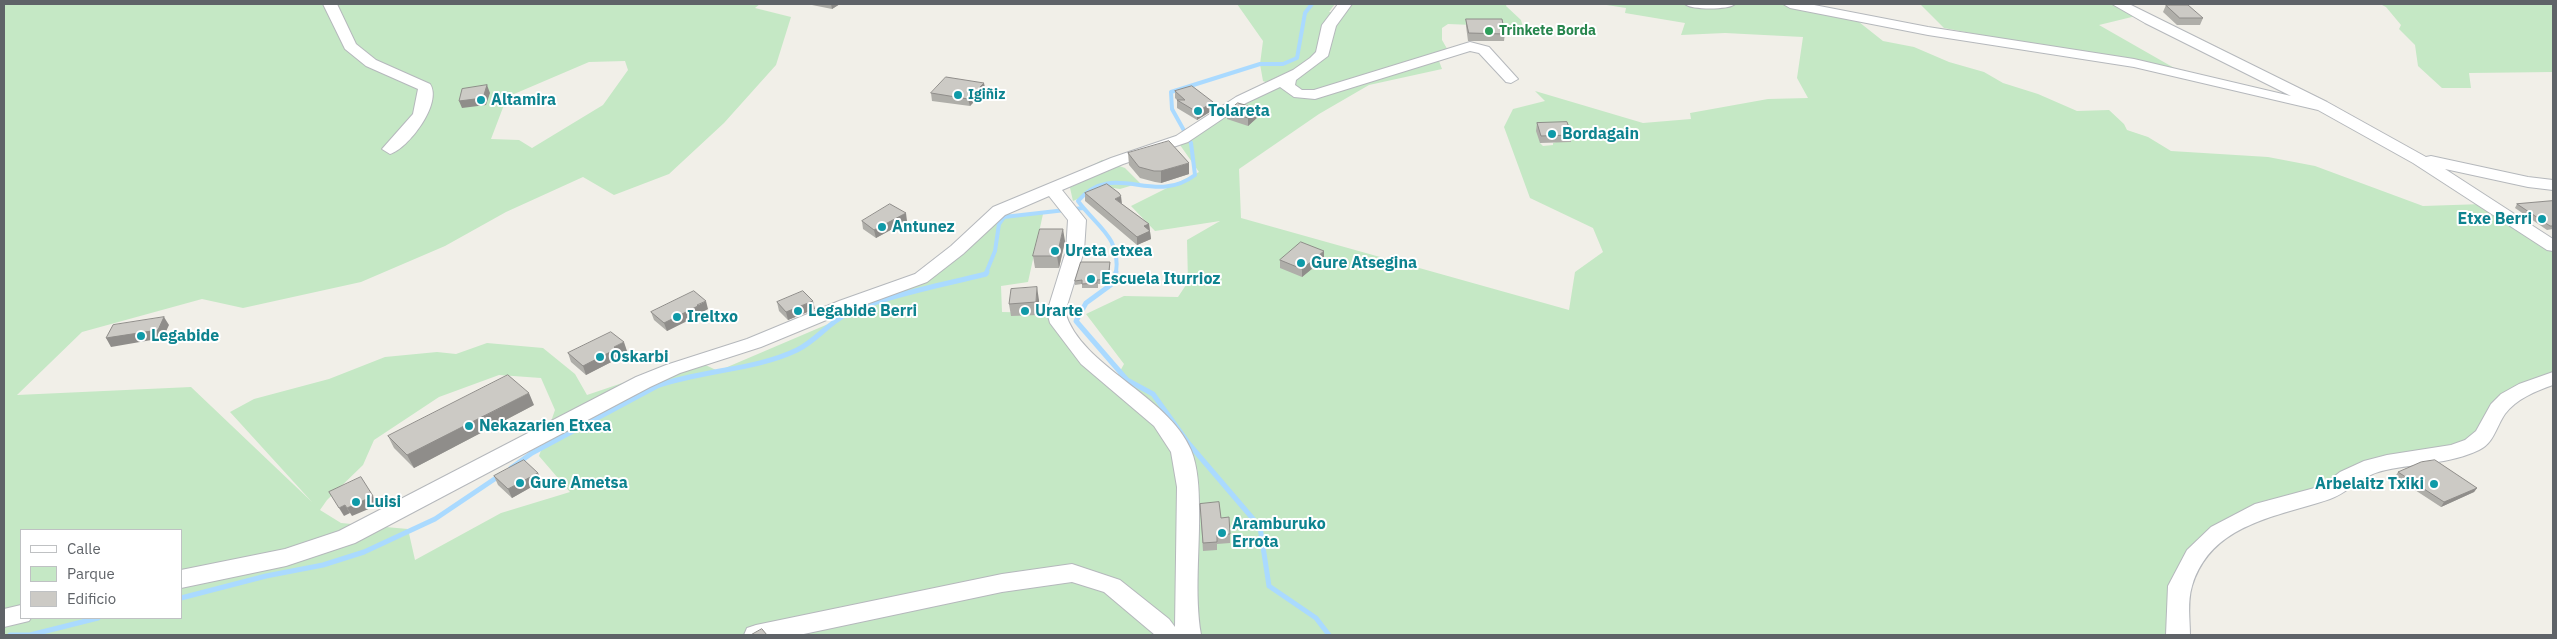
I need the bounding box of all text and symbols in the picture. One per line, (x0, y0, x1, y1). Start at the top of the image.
place label: Trinkete Borda (1499, 23, 1596, 39)
marker: Trinkete Borda (1483, 25, 1495, 37)
place label: Igiñiz (968, 87, 1005, 103)
marker: Igiñiz (952, 89, 964, 101)
place label: Altamira (491, 90, 556, 110)
marker: Altamira (475, 94, 487, 106)
place label: Tolareta (1208, 101, 1270, 121)
marker: Tolareta (1192, 105, 1204, 117)
place label: Bordagain (1562, 124, 1639, 144)
marker: Bordagain (1546, 128, 1558, 140)
place label: Etxe Berri (2458, 209, 2532, 229)
marker: Etxe Berri (2536, 213, 2548, 225)
place label: Antunez (892, 217, 955, 237)
marker: Antunez (876, 221, 888, 233)
place label: Ureta etxea (1065, 241, 1152, 261)
marker: Ureta etxea (1049, 245, 1061, 257)
place label: Gure Atsegina (1311, 253, 1417, 273)
marker: Gure Atsegina (1295, 257, 1307, 269)
place label: Escuela Iturrioz (1101, 269, 1221, 289)
marker: Escuela Iturrioz (1085, 273, 1097, 285)
place label: Legabide Berri (808, 301, 917, 321)
place label: Urarte (1035, 301, 1083, 321)
marker: Legabide Berri (792, 305, 804, 317)
marker: Urarte (1019, 305, 1031, 317)
place label: Ireltxo (687, 307, 738, 327)
marker: Ireltxo (671, 311, 683, 323)
place label: Legabide (151, 326, 219, 346)
marker: Legabide (135, 330, 147, 342)
place label: Oskarbi (610, 347, 669, 367)
marker: Oskarbi (594, 351, 606, 363)
place label: Nekazarien Etxea (479, 416, 611, 436)
marker: Nekazarien Etxea (463, 420, 475, 432)
place label: Gure Ametsa (530, 473, 628, 493)
place label: Arbelaitz Txiki (2315, 474, 2424, 494)
marker: Gure Ametsa (514, 477, 526, 489)
marker: Arbelaitz Txiki (2428, 478, 2440, 490)
place label: Luisi (366, 492, 401, 512)
marker: Luisi (350, 496, 362, 508)
place label: Aramburuko Errota (1232, 514, 1326, 552)
marker: Aramburuko Errota (1216, 527, 1228, 539)
legend (20, 529, 182, 619)
text: Calle (67, 539, 101, 558)
text: Parque (67, 564, 115, 583)
text: Edificio (67, 589, 116, 608)

